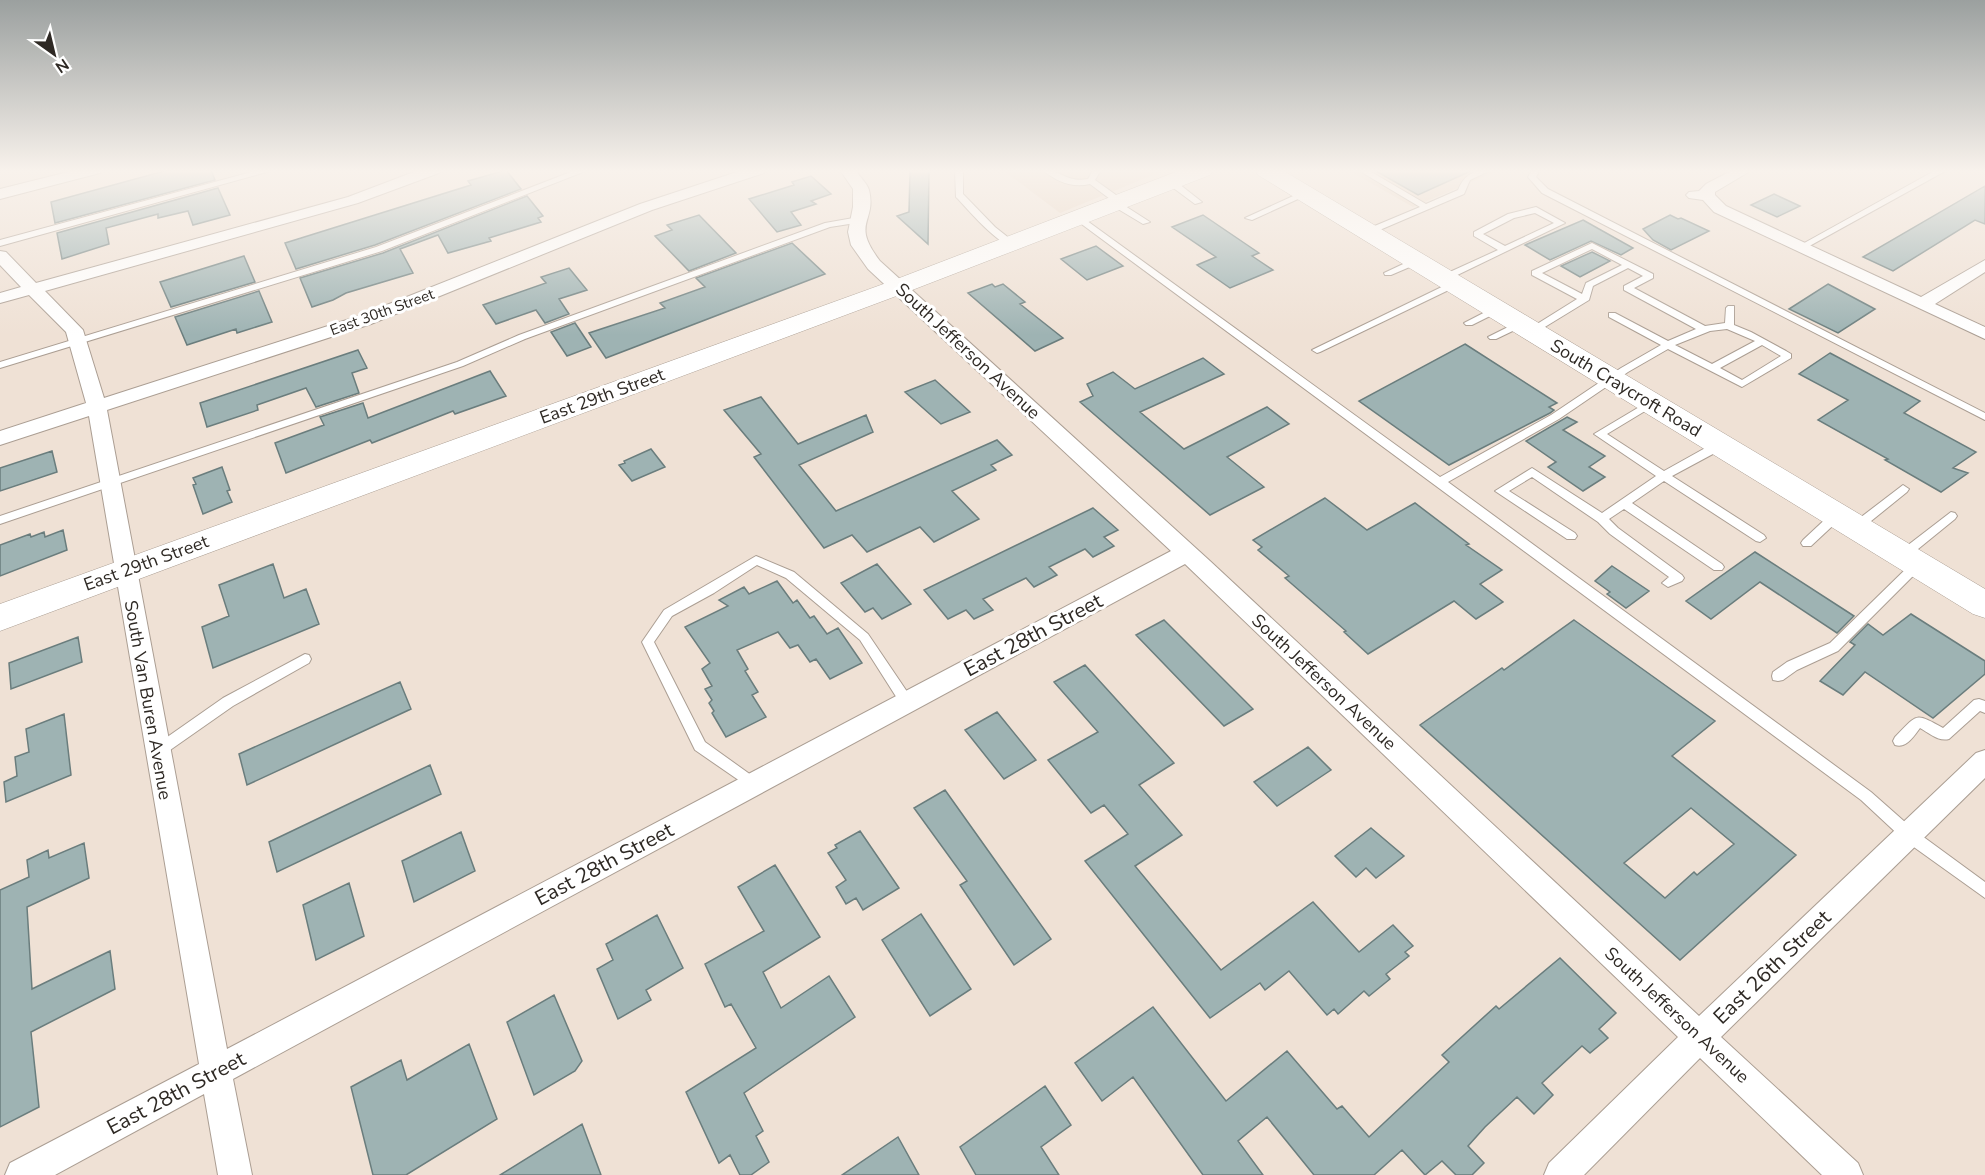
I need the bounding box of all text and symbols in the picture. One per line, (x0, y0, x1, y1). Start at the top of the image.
north arrow (24, 24, 84, 84)
text: N (51, 53, 73, 78)
street label: South Jefferson Avenue (890, 277, 1046, 425)
street label: East 30th Street (327, 284, 438, 340)
street label: South Craycroft Road (1546, 333, 1706, 443)
street label: East 29th Street (536, 362, 668, 430)
street label: East 29th Street (80, 529, 212, 597)
street label: East 28th Street (959, 586, 1108, 683)
street label: South Van Buren Avenue (119, 598, 177, 802)
street label: South Jefferson Avenue (1246, 608, 1402, 756)
street label: East 28th Street (530, 815, 679, 912)
street label: East 26th Street (1707, 903, 1837, 1030)
street label: South Jefferson Avenue (1599, 941, 1755, 1089)
street label: East 28th Street (102, 1044, 251, 1141)

